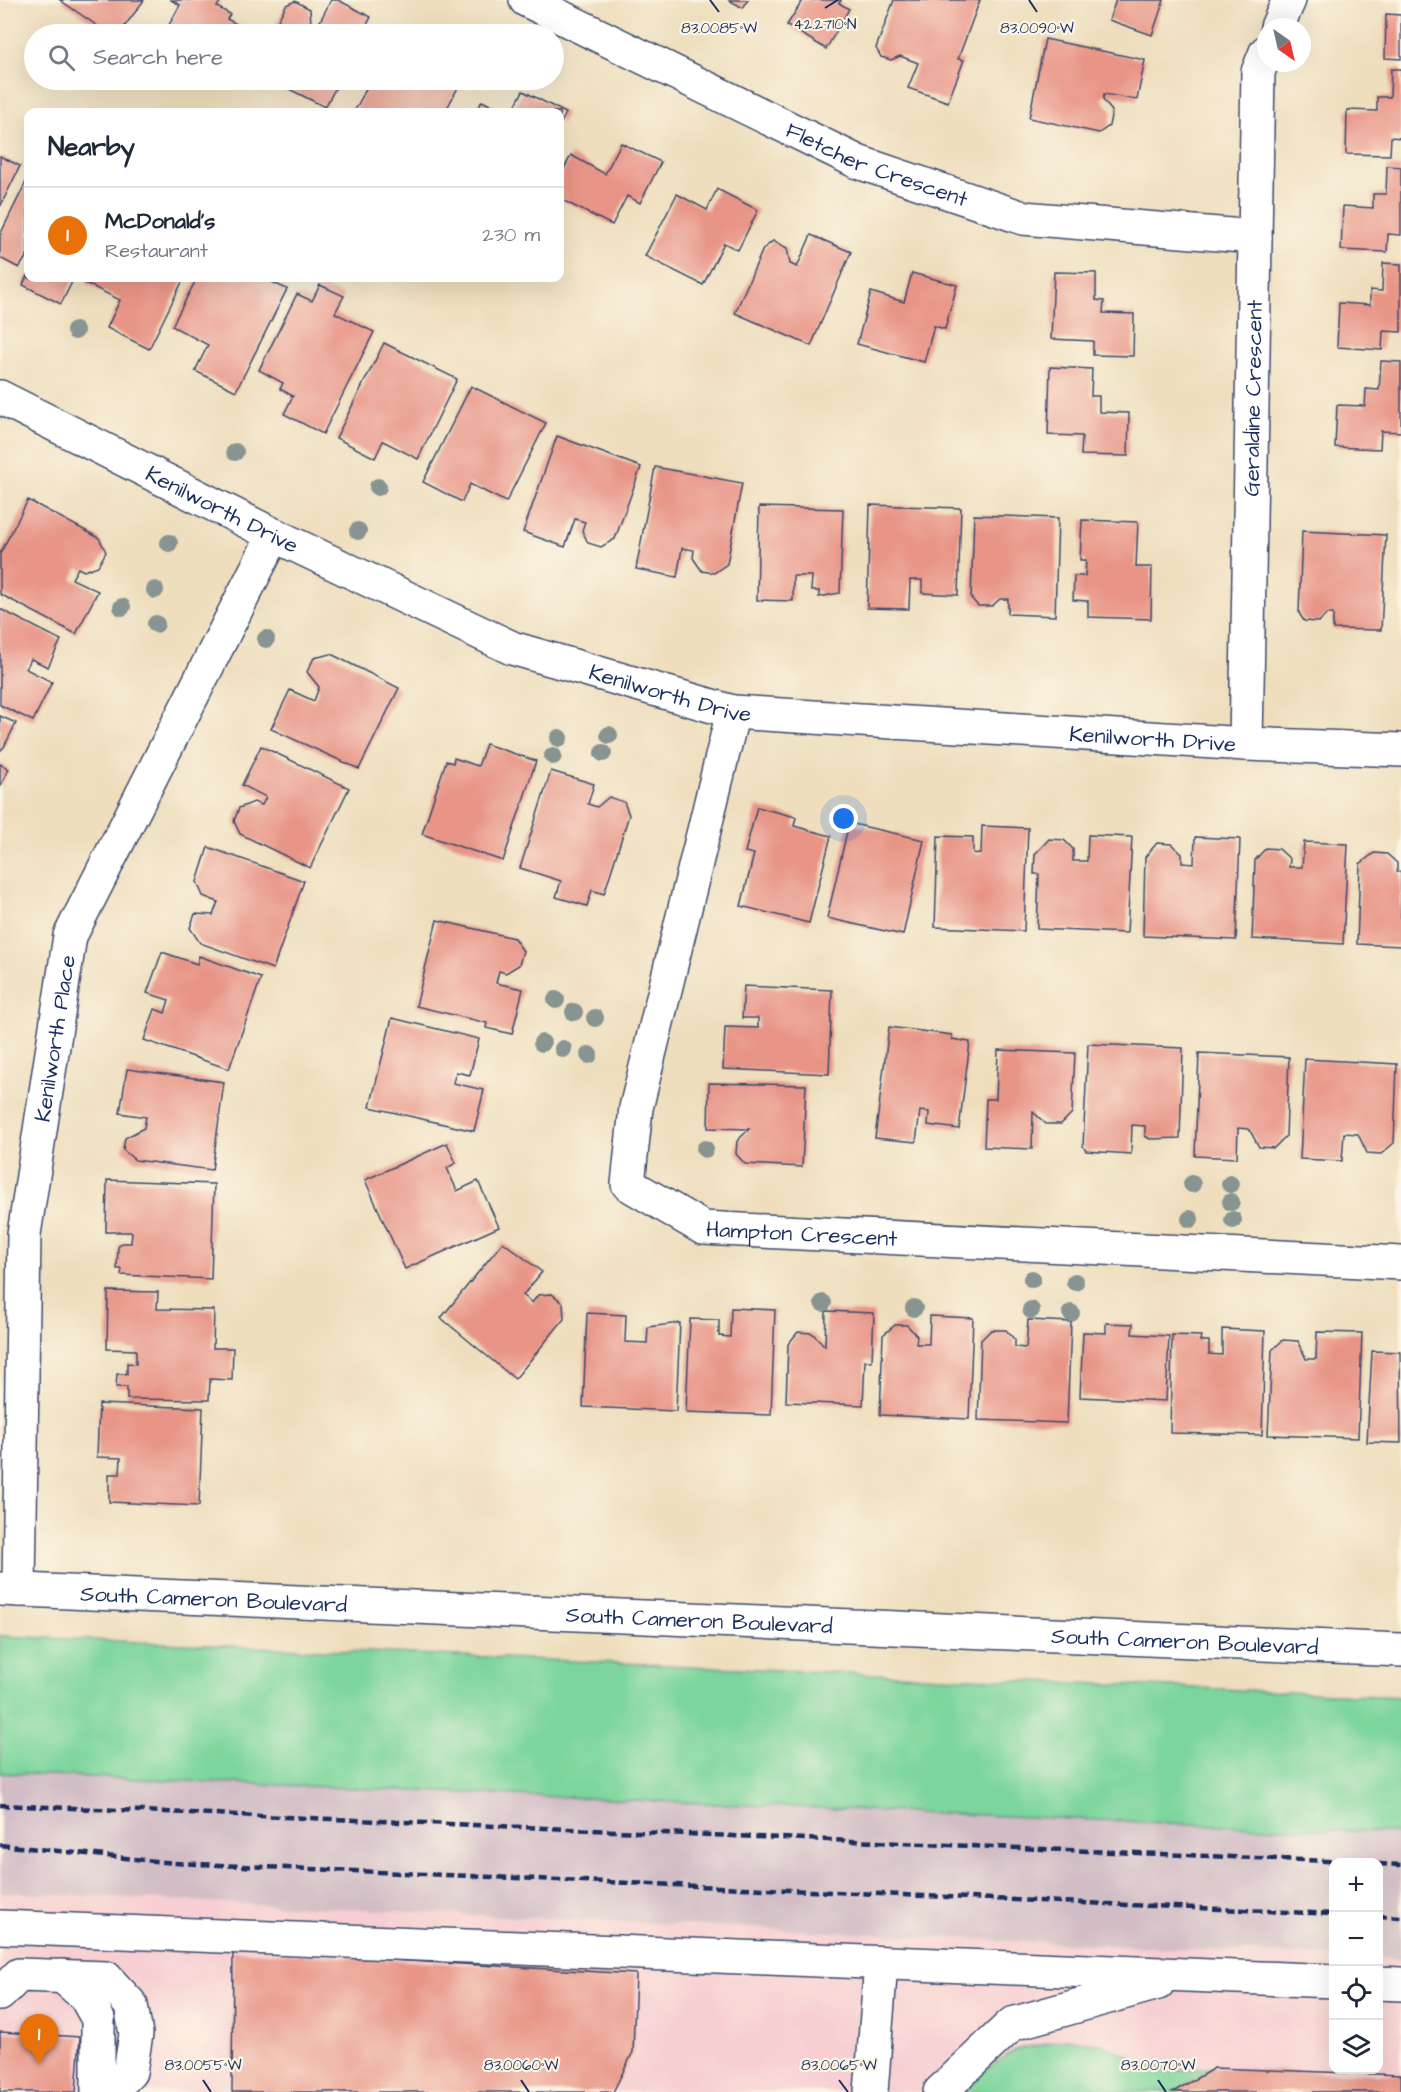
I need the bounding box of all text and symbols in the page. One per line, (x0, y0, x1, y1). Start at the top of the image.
text: 42.2710°N (794, 14, 856, 35)
text: 83.0085°W (681, 18, 757, 39)
text: 83.0090°W (1000, 18, 1074, 39)
north arrow (1257, 18, 1311, 72)
search box (24, 24, 564, 90)
icon: search (45, 41, 78, 74)
text: Search here (93, 42, 223, 73)
street label: Fletcher Crescent (780, 115, 972, 215)
text: Nearby (48, 129, 135, 165)
text: McDonald's (105, 206, 215, 237)
text: 1 (66, 221, 69, 249)
text: 230 m (482, 221, 540, 249)
text: Restaurant (105, 237, 208, 265)
street label: Geraldine Crescent (1236, 299, 1271, 497)
street label: Kenilworth Drive (140, 459, 303, 561)
street label: Kenilworth Drive (585, 657, 752, 730)
street label: Kenilworth Drive (1068, 719, 1237, 760)
your location (829, 804, 858, 833)
street label: Kenilworth Place (28, 953, 84, 1124)
street label: Hampton Crescent (705, 1214, 898, 1255)
street label: South Cameron Boulevard (80, 1579, 348, 1621)
street label: South Cameron Boulevard (565, 1600, 833, 1642)
street label: South Cameron Boulevard (1051, 1621, 1319, 1663)
map controls (1329, 1858, 1383, 2074)
button: + (1329, 1858, 1383, 1912)
button: − (1329, 1912, 1383, 1966)
button: locate (1329, 1966, 1383, 2020)
pin: 1 (20, 2014, 58, 2064)
button: layers (1329, 2020, 1383, 2074)
text: 83.0055°W (164, 2055, 242, 2076)
text: 83.0060°W (484, 2055, 558, 2076)
text: 83.0065°W (801, 2055, 877, 2076)
text: 83.0070°W (1121, 2055, 1195, 2076)

